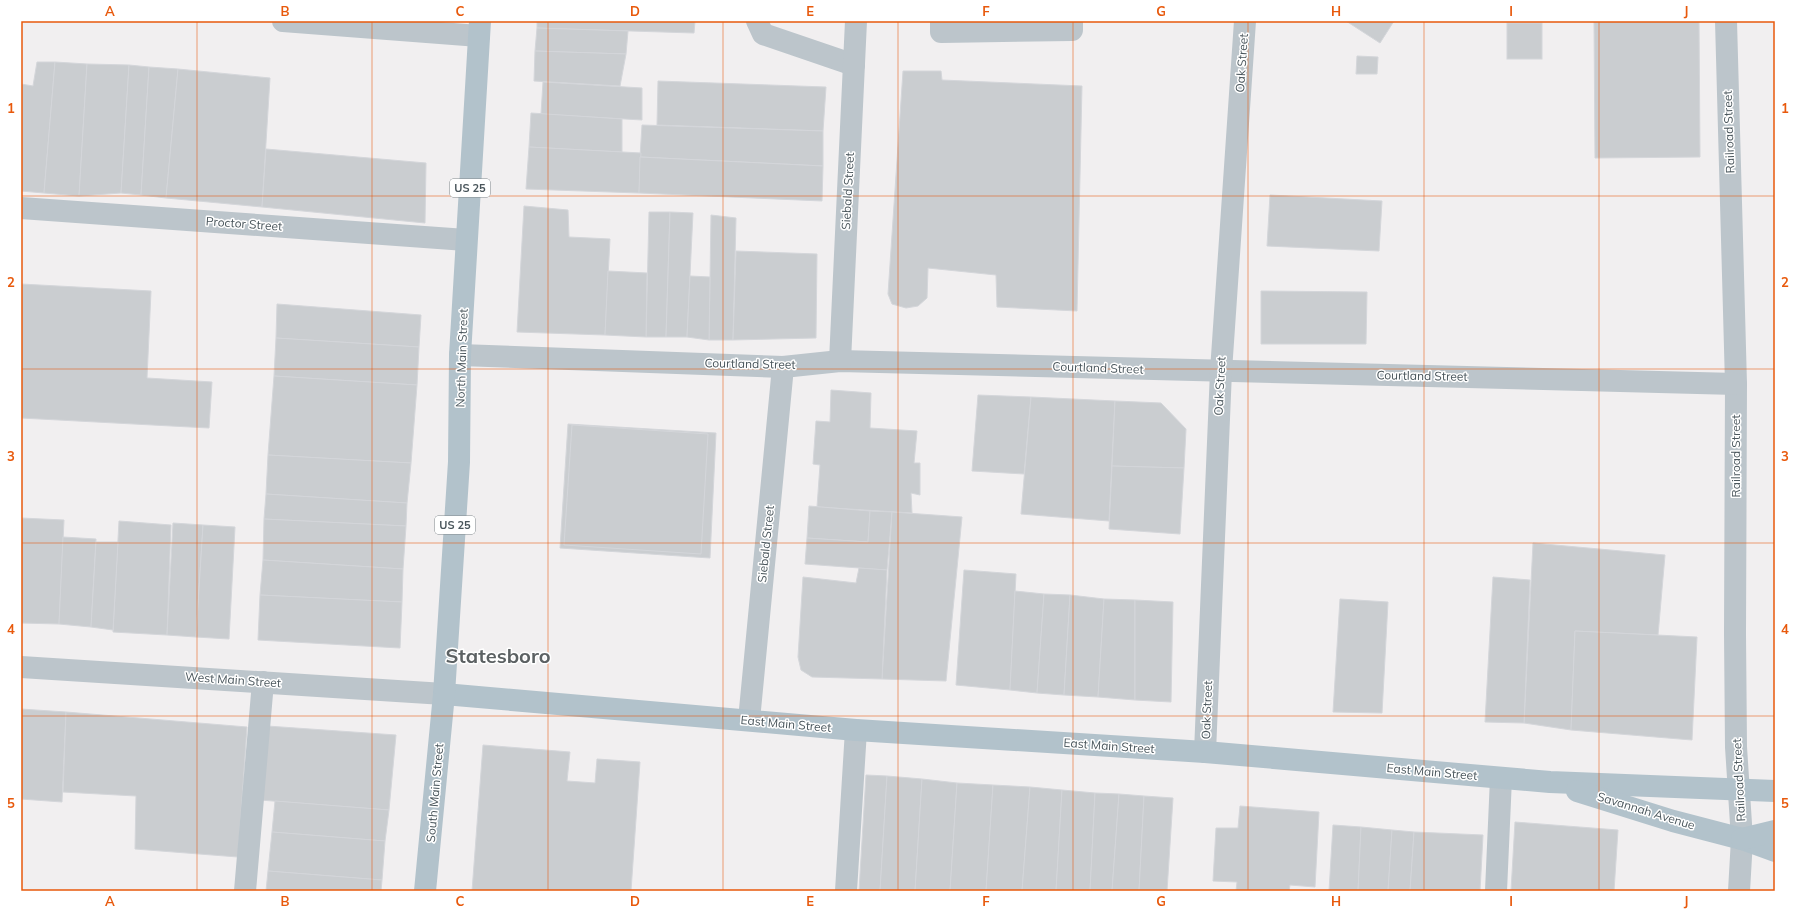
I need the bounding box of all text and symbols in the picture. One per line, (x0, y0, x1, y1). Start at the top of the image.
text: A (105, 3, 115, 19)
text: B (281, 3, 290, 19)
text: C (456, 3, 465, 19)
text: D (630, 3, 640, 19)
text: E (806, 3, 814, 19)
text: F (982, 3, 990, 19)
text: G (1156, 3, 1166, 19)
text: H (1331, 3, 1341, 19)
text: I (1509, 3, 1513, 19)
text: J (1684, 3, 1688, 19)
street label: Oak Street (1232, 33, 1251, 93)
street label: Railroad Street (1720, 90, 1737, 174)
text: 1 (7, 100, 15, 116)
text: 1 (1781, 100, 1789, 116)
street label: Siebald Street (838, 152, 857, 230)
road number: US 25 (450, 179, 490, 197)
street label: Proctor Street (205, 213, 283, 234)
text: 2 (7, 274, 15, 290)
text: 2 (1781, 274, 1789, 290)
street label: North Main Street (452, 308, 471, 407)
street label: Courtland Street (704, 355, 796, 372)
street label: Oak Street (1210, 356, 1229, 416)
street label: Courtland Street (1052, 358, 1144, 377)
street label: Courtland Street (1376, 367, 1468, 384)
street label: Railroad Street (1728, 414, 1743, 498)
text: 3 (7, 448, 15, 464)
text: 3 (1781, 448, 1789, 464)
street label: Siebald Street (754, 505, 777, 583)
road number: US 25 (435, 516, 475, 534)
text: 4 (7, 621, 15, 637)
text: 4 (1781, 621, 1789, 637)
district label: Statesboro (445, 643, 551, 668)
street label: West Main Street (185, 669, 281, 690)
street label: Oak Street (1198, 680, 1215, 740)
street label: East Main Street (740, 712, 832, 735)
street label: East Main Street (1063, 735, 1155, 756)
street label: Railroad Street (1729, 738, 1748, 822)
street label: South Main Street (423, 743, 446, 843)
street label: East Main Street (1386, 760, 1478, 783)
street label: Savannah Avenue (1596, 789, 1697, 833)
text: 5 (7, 795, 15, 811)
text: 5 (1781, 795, 1789, 811)
text: A (105, 893, 115, 909)
text: B (281, 893, 290, 909)
text: C (456, 893, 465, 909)
text: D (630, 893, 640, 909)
text: E (806, 893, 814, 909)
text: F (982, 893, 990, 909)
text: G (1156, 893, 1166, 909)
text: H (1331, 893, 1341, 909)
text: I (1509, 893, 1513, 909)
text: J (1684, 893, 1688, 909)

